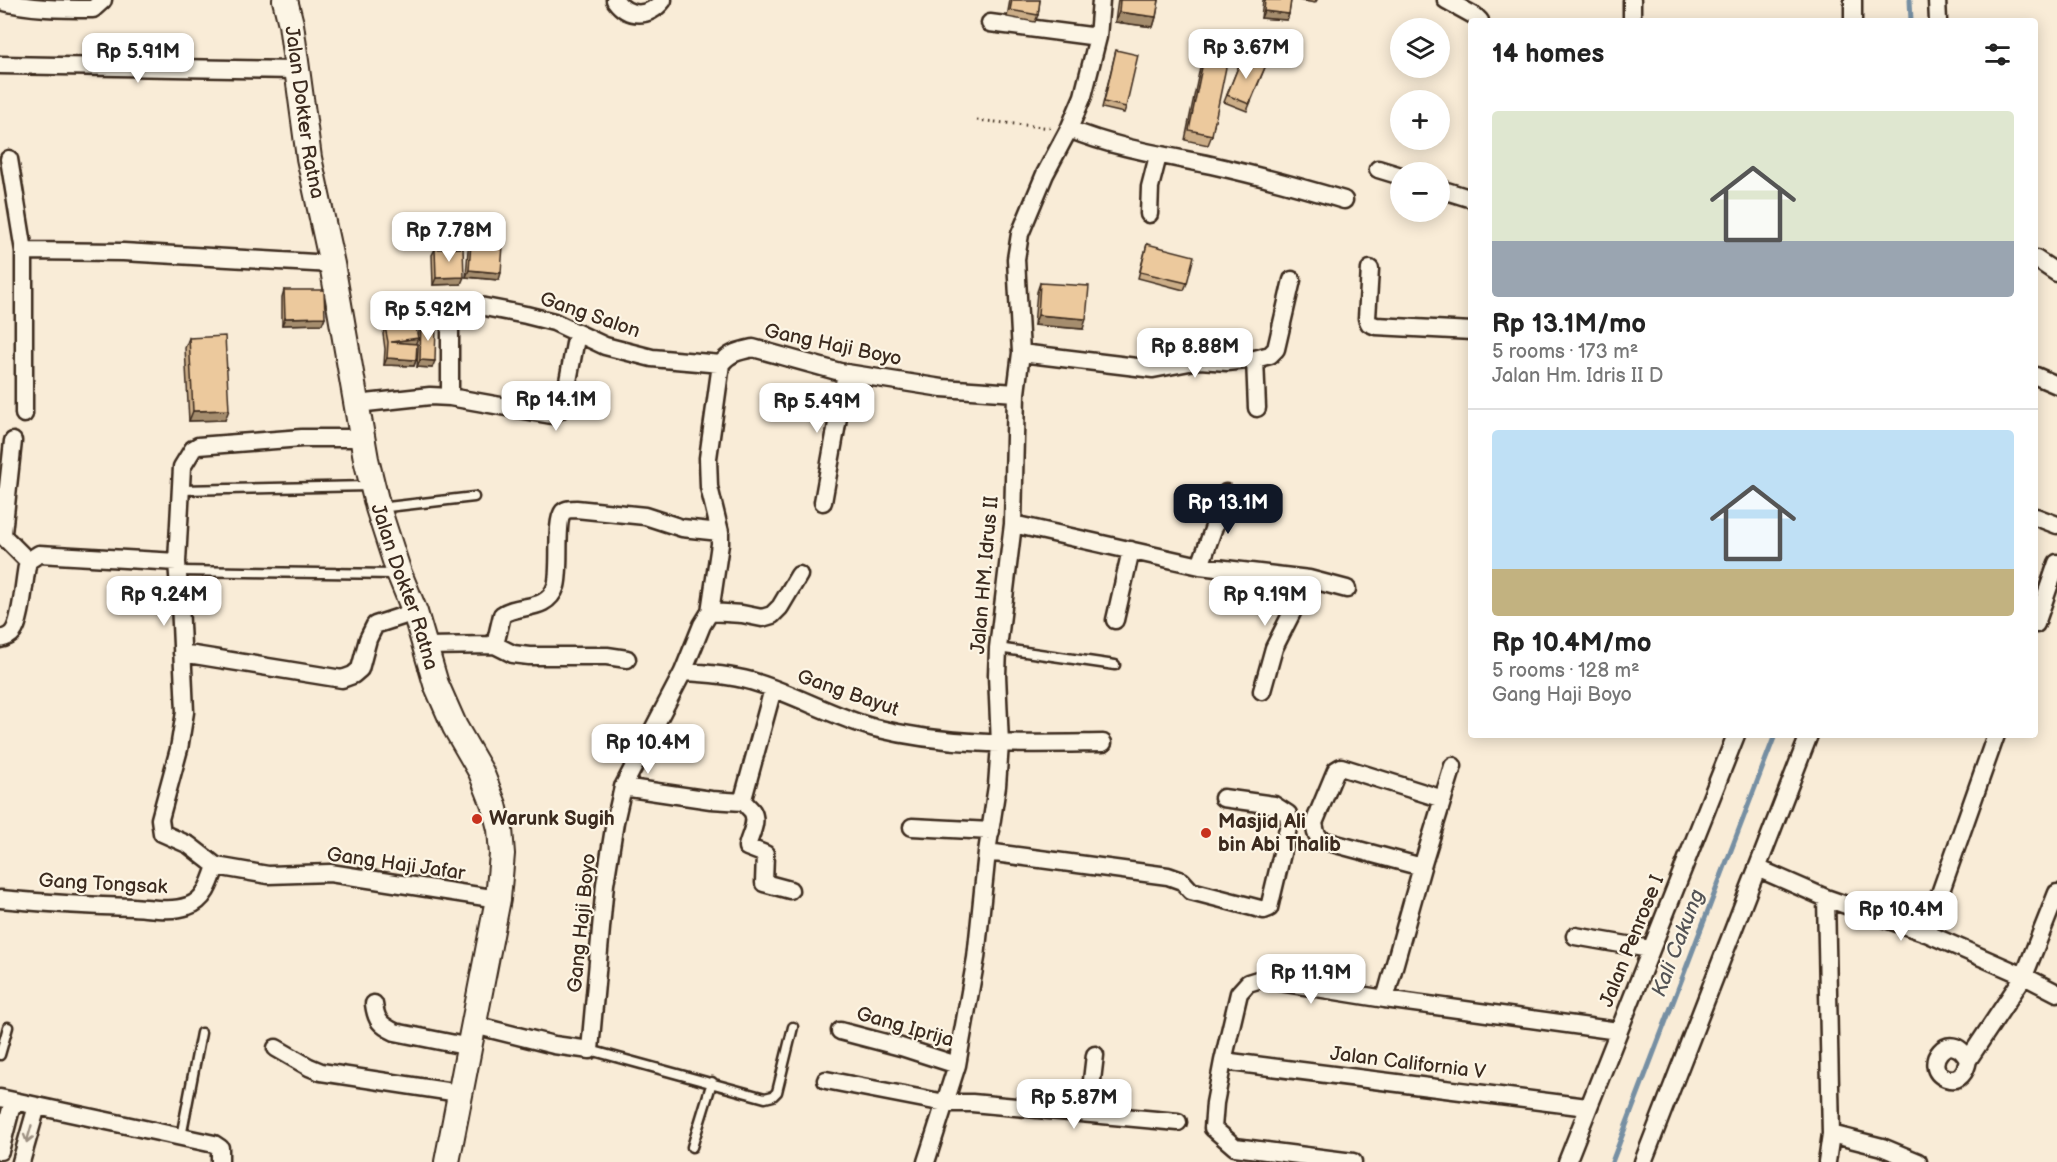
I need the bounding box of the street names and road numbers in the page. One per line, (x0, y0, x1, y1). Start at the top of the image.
street label: Jalan Dokter Ratna (279, 25, 329, 201)
street label: Gang Salon (537, 287, 643, 343)
street label: Gang Haji Boyo (762, 319, 904, 371)
street label: Jalan HM. Idrus II (966, 495, 1004, 655)
street label: Jalan Dokter Ratna (365, 501, 443, 673)
street label: Gang Bayut (794, 664, 902, 722)
street label: Gang Haji Jafar (325, 842, 468, 886)
street label: Gang Haji Boyo (563, 852, 601, 994)
street label: Gang Tongsak (38, 869, 168, 899)
street label: Jalan Penrose I (1595, 872, 1669, 1010)
street label: Gang Iprija (853, 1002, 957, 1052)
street label: Jalan California V (1329, 1042, 1488, 1085)

